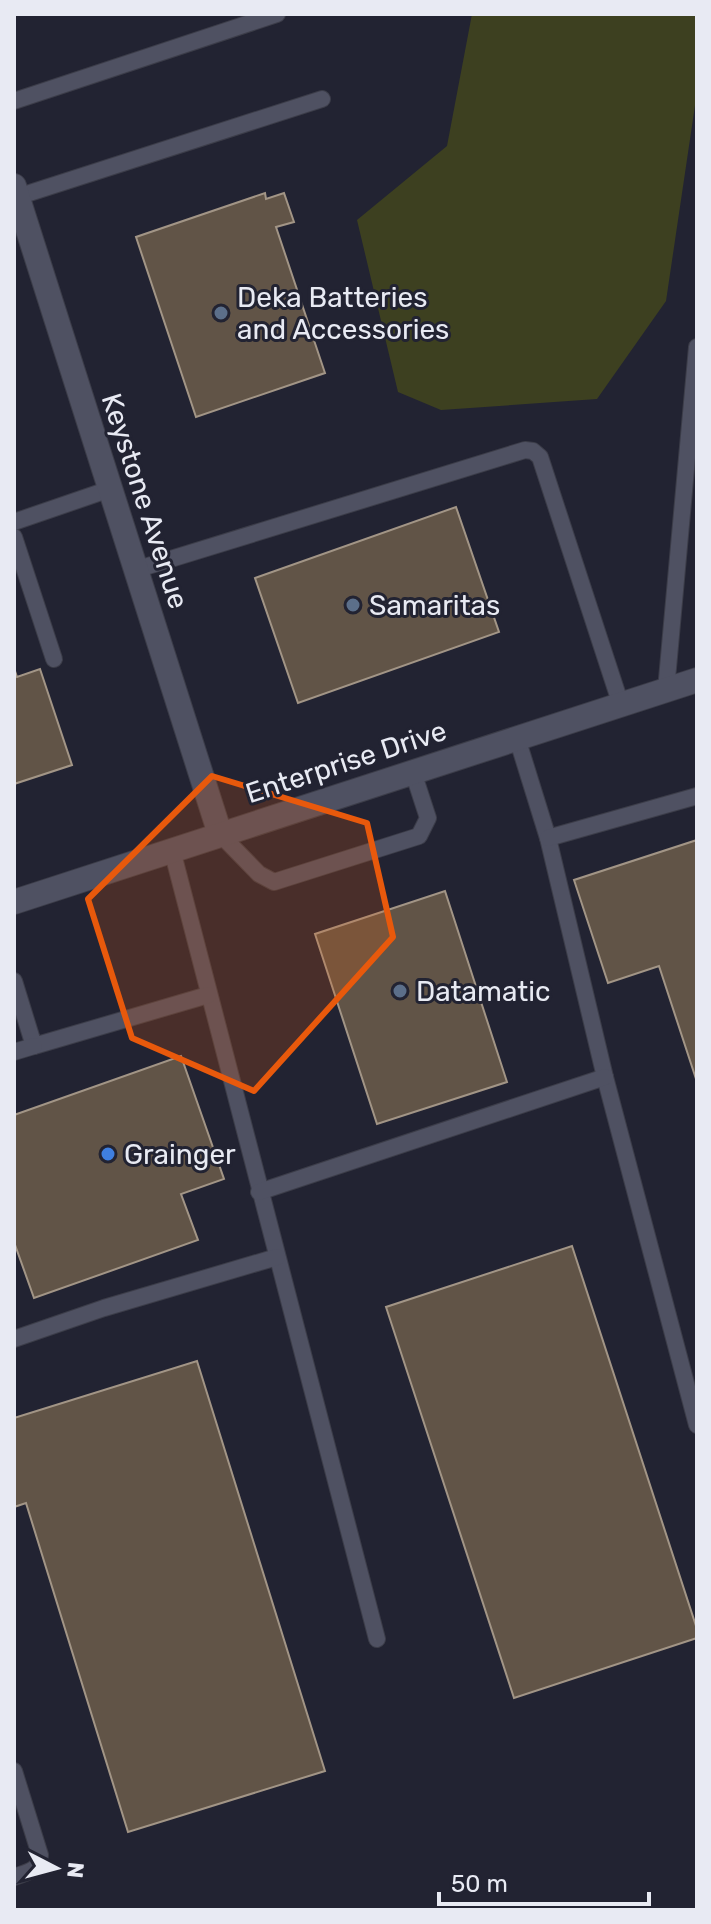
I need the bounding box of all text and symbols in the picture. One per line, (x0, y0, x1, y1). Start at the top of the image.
place label: Deka Batteries and Accessories (237, 281, 449, 346)
marker: Deka Batteries and Accessories (212, 304, 230, 322)
street label: Keystone Avenue (95, 389, 195, 613)
place label: Samaritas (369, 589, 500, 622)
marker: Samaritas (344, 596, 362, 614)
street label: Enterprise Drive (241, 714, 451, 810)
place label: Datamatic (416, 975, 550, 1008)
marker: Datamatic (391, 982, 409, 1000)
place label: Grainger (124, 1138, 236, 1171)
marker: Grainger (99, 1145, 117, 1163)
north arrow (16, 1828, 96, 1908)
scale bar (439, 1856, 649, 1906)
text: N (61, 1861, 90, 1879)
text: 50 m (451, 1870, 508, 1898)

